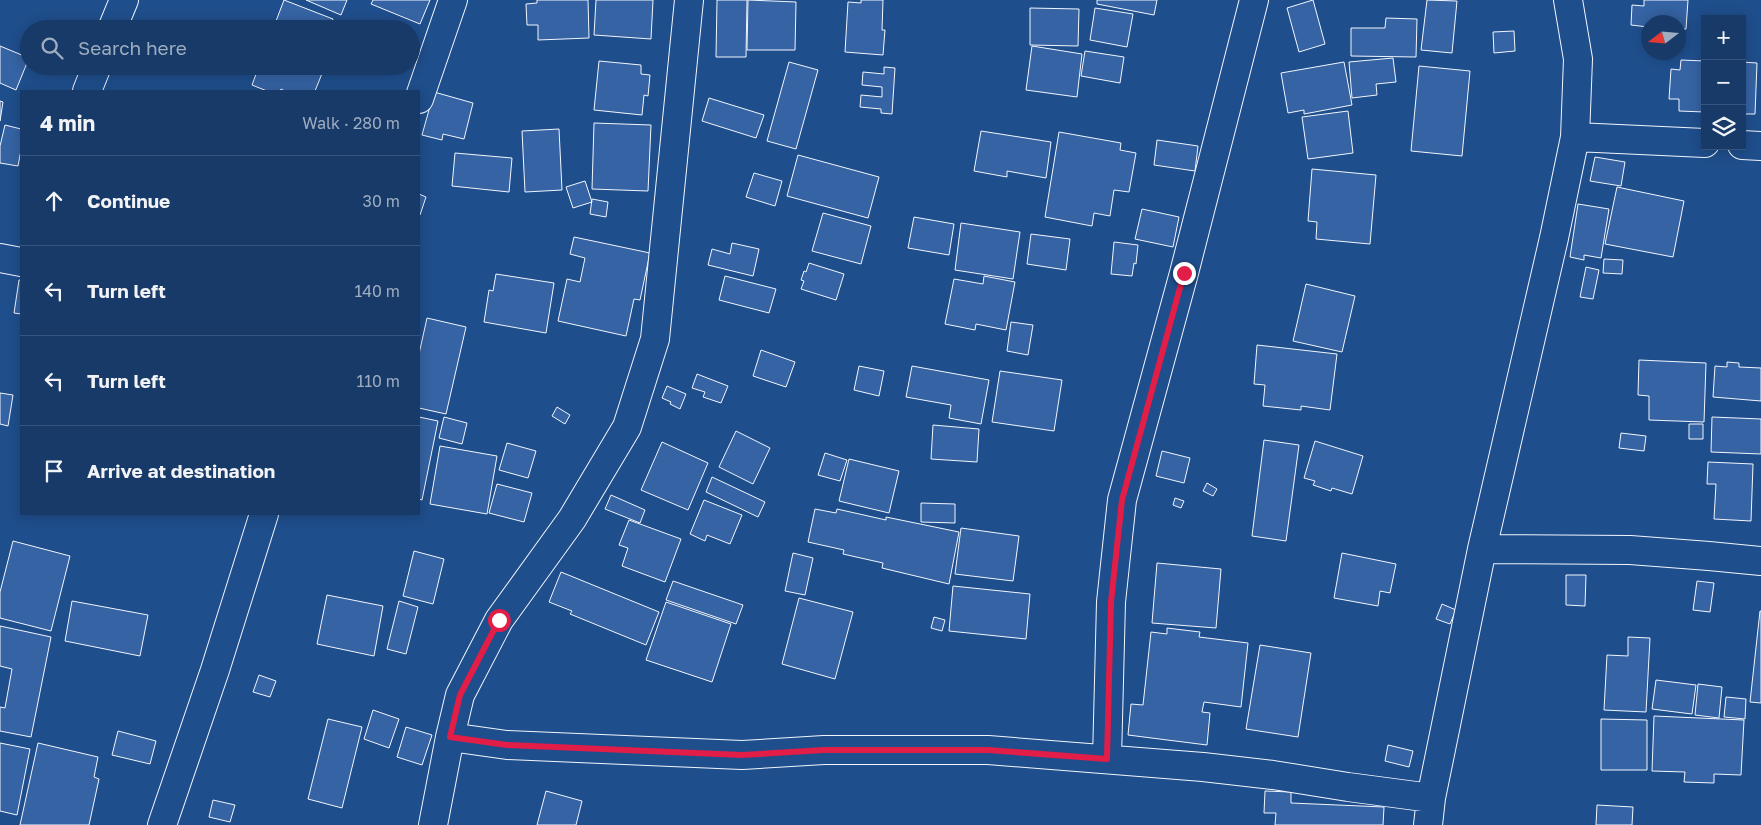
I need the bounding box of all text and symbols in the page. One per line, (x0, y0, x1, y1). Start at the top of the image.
north arrow (1641, 15, 1686, 60)
map controls (1701, 15, 1746, 150)
button: + (1701, 15, 1746, 60)
search box (20, 20, 420, 75)
icon: search (38, 34, 66, 62)
text: Search here (78, 36, 187, 59)
button: − (1701, 60, 1746, 105)
button: layers (1701, 105, 1746, 150)
text: 4 min (40, 110, 95, 136)
text: Walk · 280 m (302, 113, 400, 133)
icon: ahead (40, 187, 68, 215)
text: Continue (87, 189, 170, 212)
text: 30 m (363, 191, 400, 211)
route end (1173, 262, 1196, 285)
icon: left (40, 277, 68, 305)
text: Turn left (87, 279, 166, 302)
text: 140 m (354, 281, 400, 301)
icon: left (40, 367, 68, 395)
text: Turn left (87, 369, 166, 392)
text: 110 m (356, 371, 400, 391)
icon: arrive (40, 457, 68, 485)
text: Arrive at destination (87, 459, 275, 482)
route start (488, 609, 511, 632)

